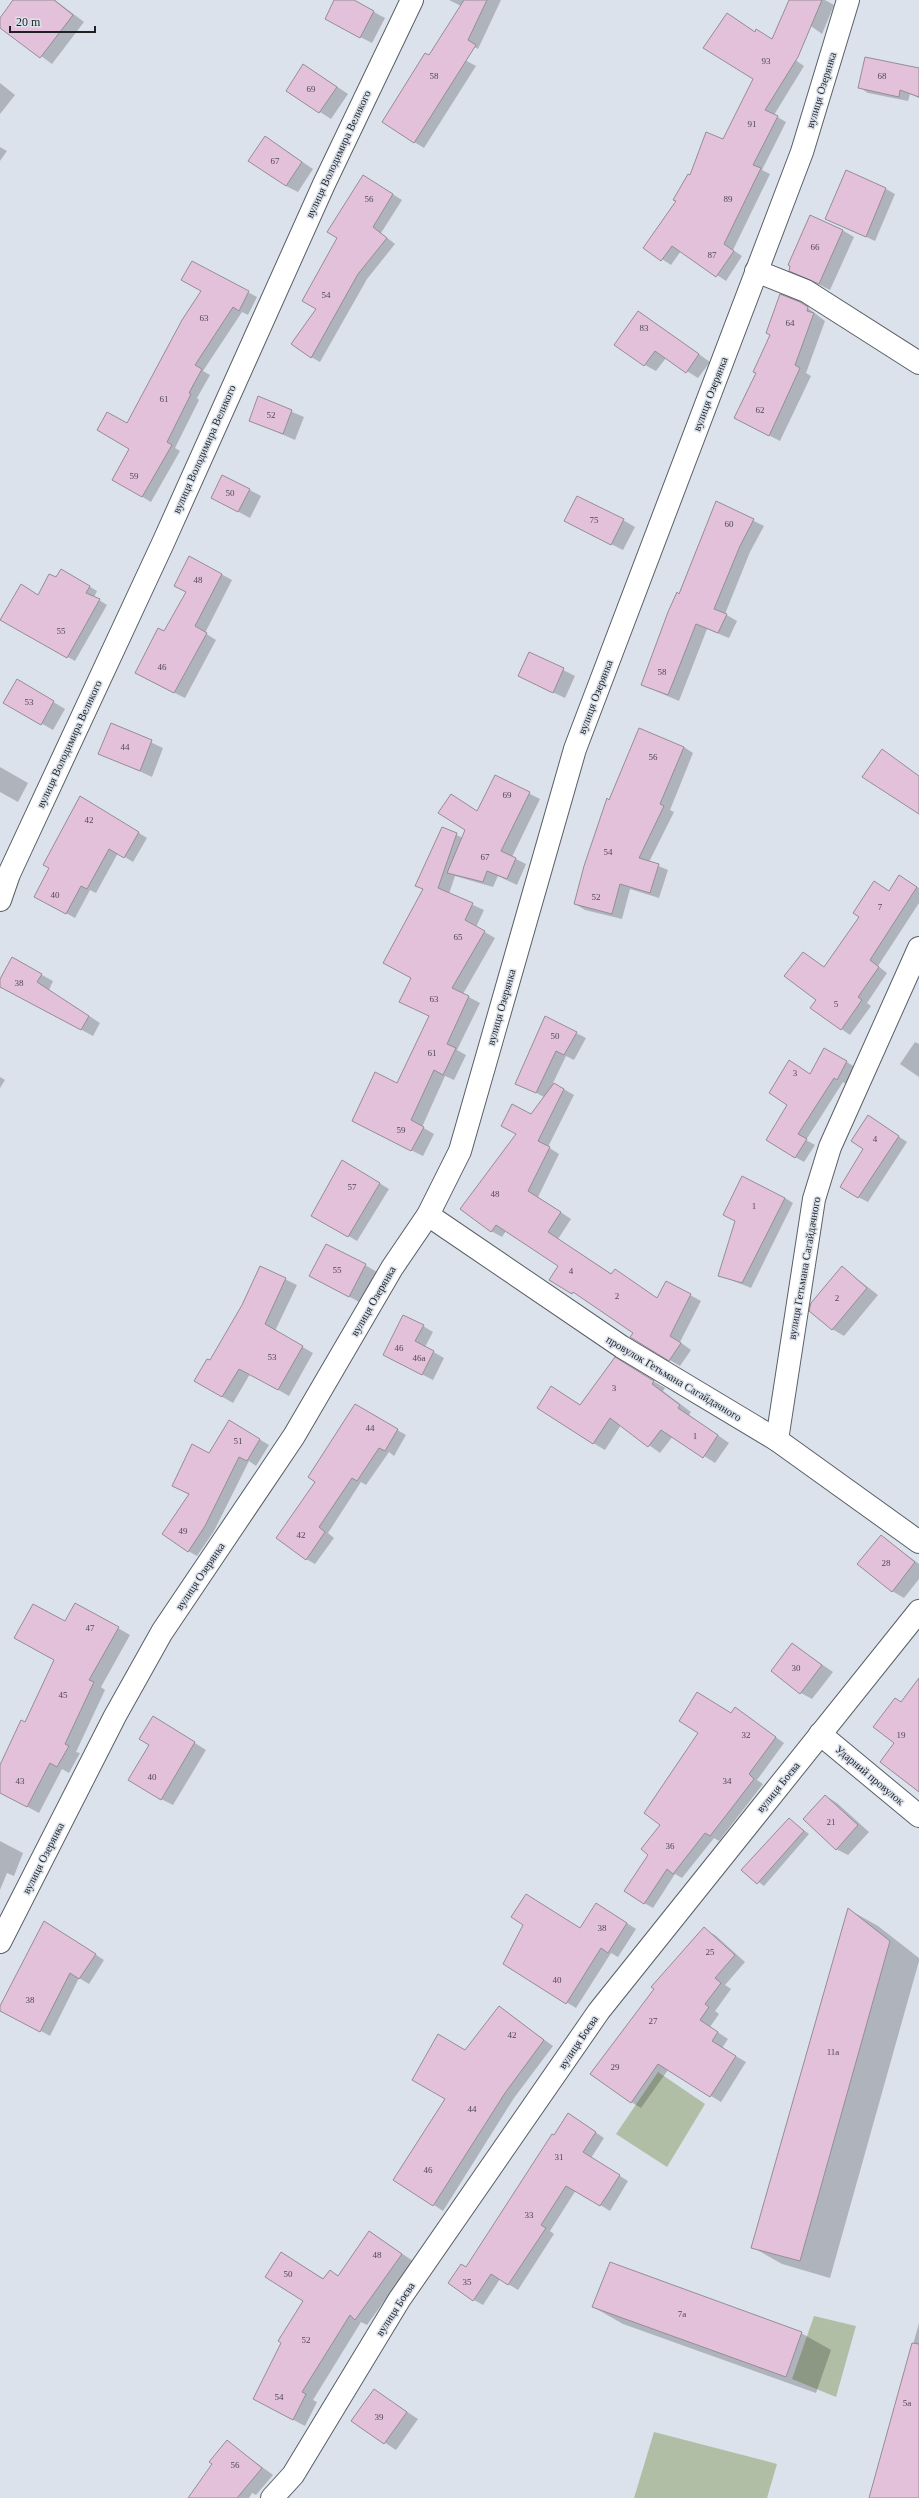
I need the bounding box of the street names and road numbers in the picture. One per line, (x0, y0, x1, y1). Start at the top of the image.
street label: вулиця Озерянка (804, 51, 838, 129)
street label: вулиця Володимира Великого (303, 88, 373, 220)
street label: вулиця Озерянка (690, 355, 730, 433)
street label: вулиця Володимира Великого (170, 382, 238, 515)
street label: вулиця Озерянка (575, 658, 615, 736)
street label: вулиця Володимира Великого (34, 678, 104, 810)
street label: вулиця Озерянка (484, 967, 518, 1046)
street label: вулиця Гетьмана Сагайдачного (786, 1195, 823, 1340)
street label: вулиця Озерянка (348, 1264, 398, 1338)
street label: провулок Гетьмана Сагайдачного (604, 1333, 744, 1423)
street label: вулиця Озерянка (173, 1540, 227, 1612)
street label: Ударний провулок (833, 1743, 907, 1808)
street label: вулиця Боєва (754, 1759, 802, 1815)
street label: вулиця Озерянка (20, 1820, 66, 1896)
street label: вулиця Боєва (556, 2013, 600, 2071)
street label: вулиця Боєва (373, 2280, 417, 2338)

